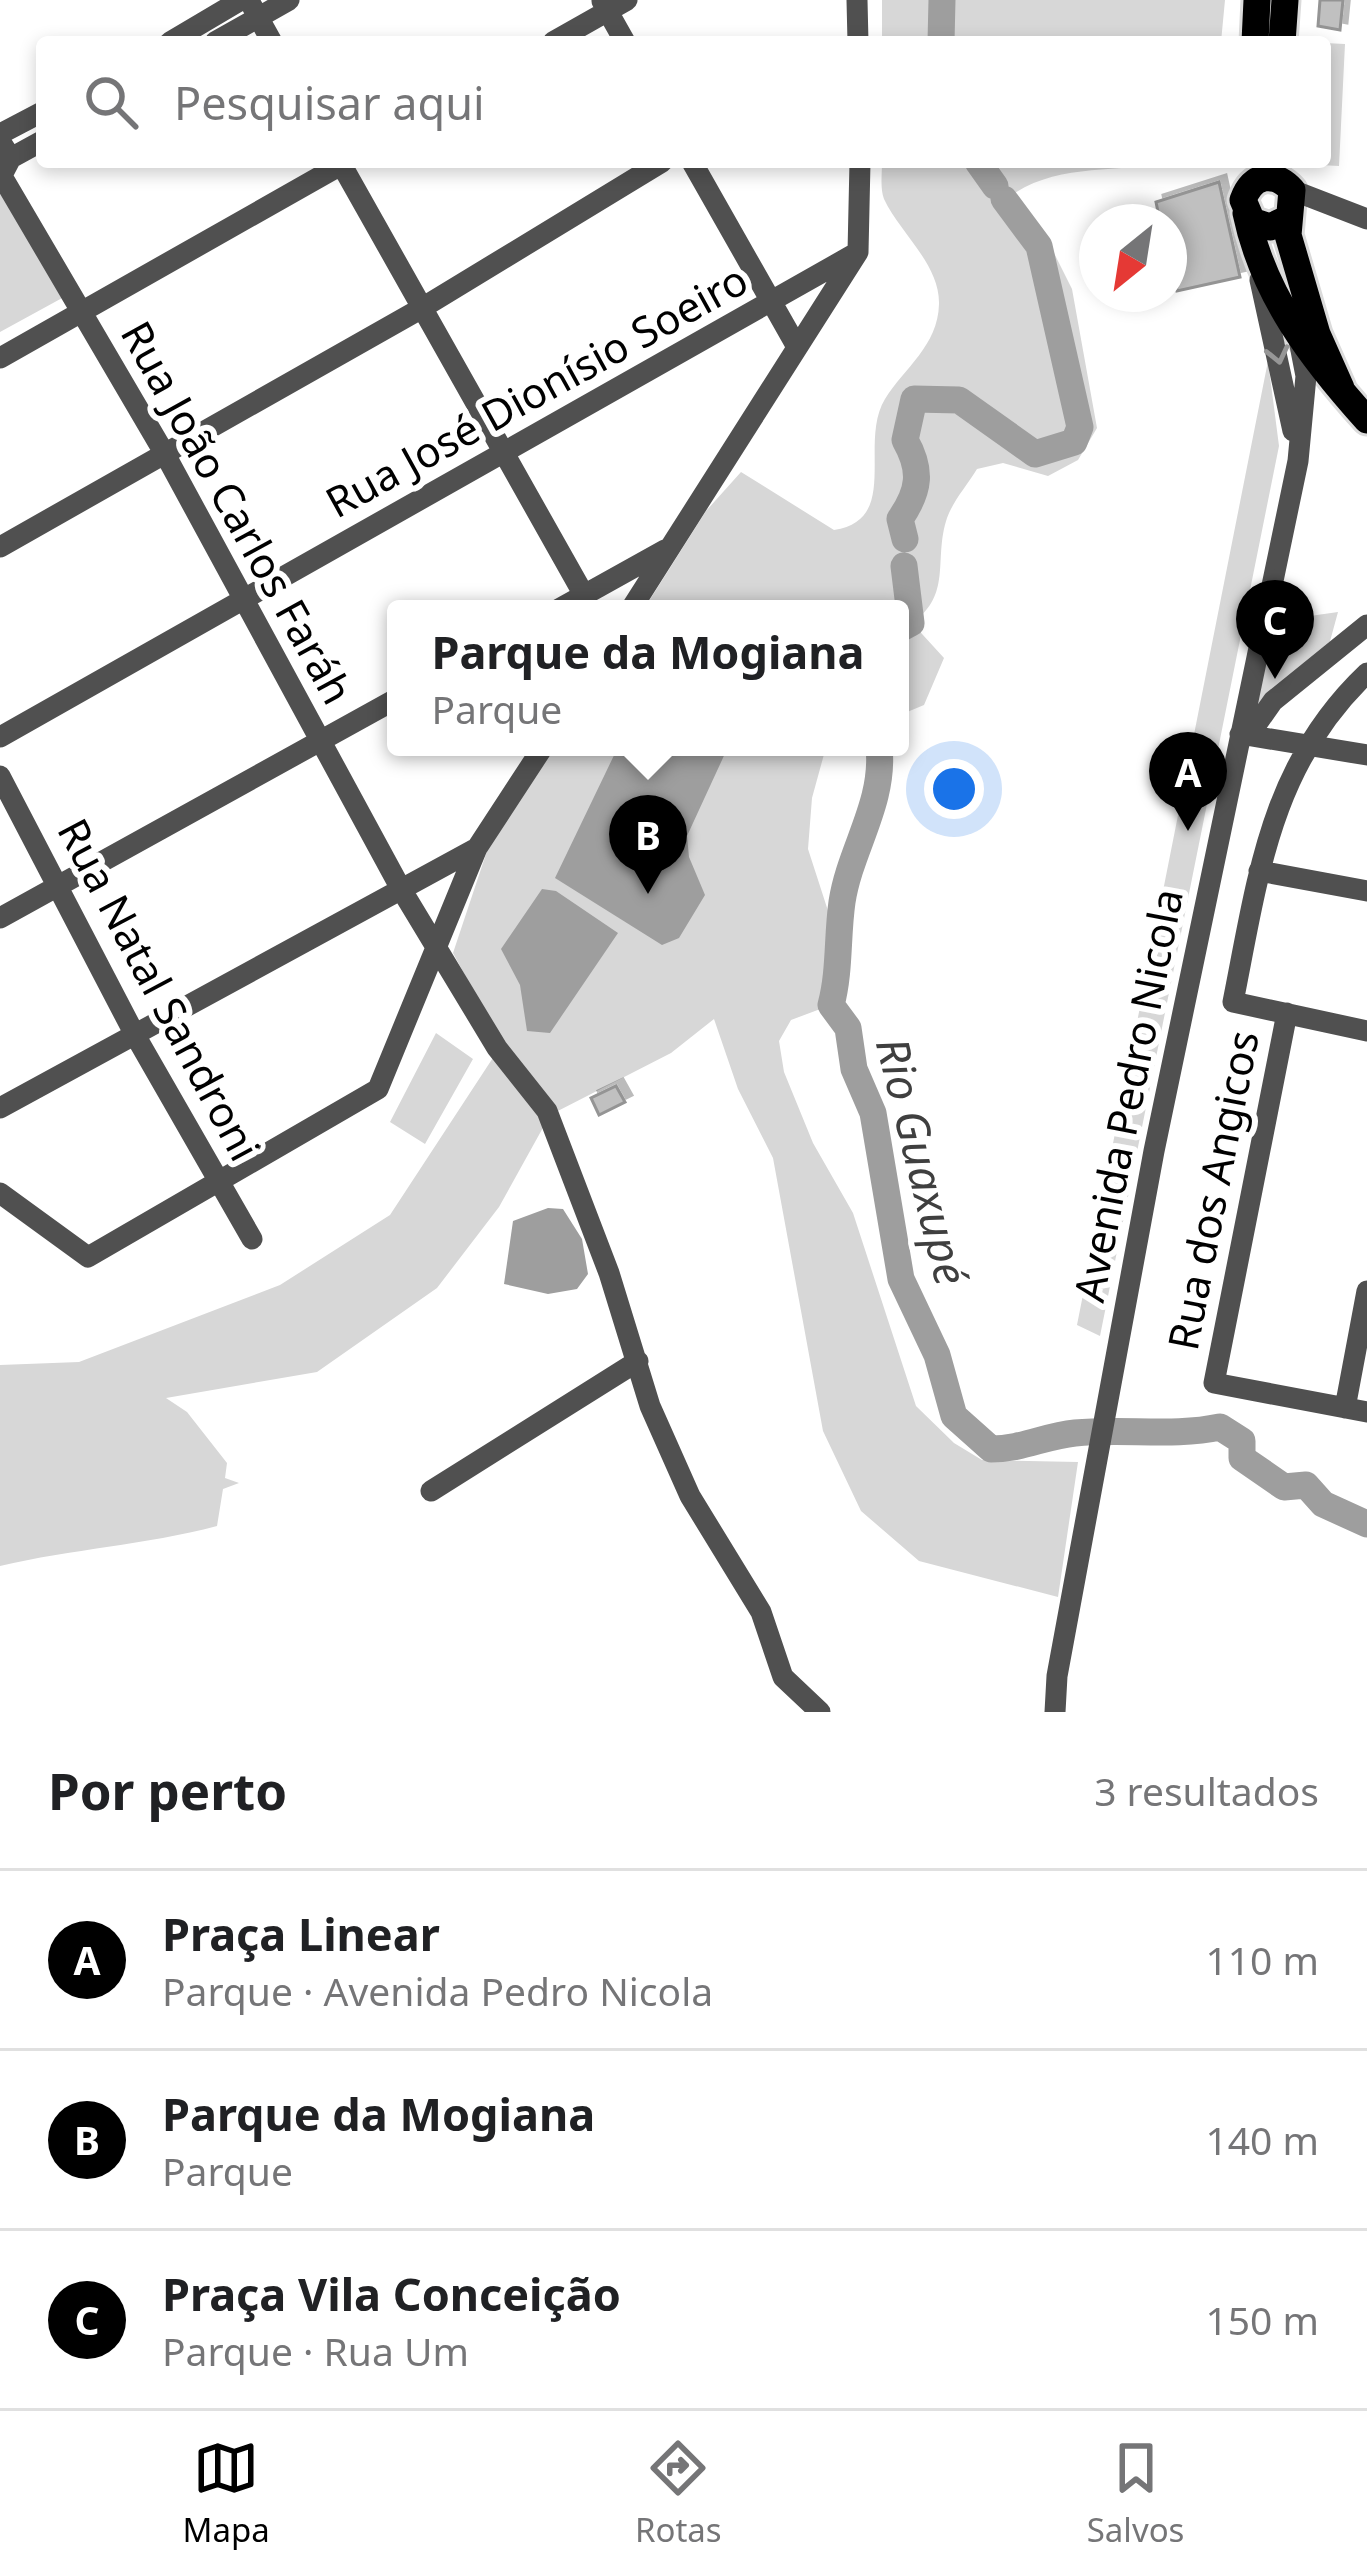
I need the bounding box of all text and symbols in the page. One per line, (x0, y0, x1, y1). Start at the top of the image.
search box (36, 36, 1331, 168)
icon: search (78, 69, 144, 135)
text: Pesquisar aqui (174, 72, 485, 133)
north arrow (1079, 204, 1187, 312)
street label: Rua José Dionísio Soeiro (315, 250, 757, 530)
street label: Rua João Carlos Faráh (109, 310, 367, 714)
one-way arrow (1264, 345, 1289, 365)
pin: C (1236, 580, 1314, 679)
popup (387, 600, 909, 756)
text: Parque da Mogiana (431, 621, 865, 682)
text: Parque (431, 682, 562, 735)
pin: A (1149, 732, 1227, 831)
your location (924, 759, 984, 819)
pin: B (609, 795, 687, 894)
street label: Rua Natal Sandroni (46, 808, 274, 1170)
street label: Avenida Pedro Nicola (1059, 884, 1195, 1306)
street label: Rua dos Angicos (1153, 1026, 1271, 1354)
water label: Rio Guaxupé (863, 1031, 983, 1291)
text: Por perto (48, 1755, 287, 1825)
text: 3 resultados (1094, 1764, 1319, 1817)
text: Praça Linear (162, 1903, 440, 1964)
text: A (74, 1933, 101, 1986)
text: 110 m (1205, 1933, 1319, 1986)
text: Parque · Avenida Pedro Nicola (162, 1964, 713, 2017)
text: Parque da Mogiana (162, 2083, 595, 2144)
text: B (74, 2113, 100, 2166)
text: 140 m (1205, 2113, 1319, 2166)
text: Parque (162, 2144, 293, 2197)
text: Praça Vila Conceição (162, 2263, 621, 2324)
text: C (74, 2293, 100, 2346)
text: 150 m (1205, 2293, 1319, 2346)
text: Parque · Rua Um (162, 2324, 469, 2377)
tab: Mapa (183, 2435, 270, 2552)
tab: Rotas (635, 2435, 722, 2552)
tab: Salvos (1087, 2435, 1184, 2552)

